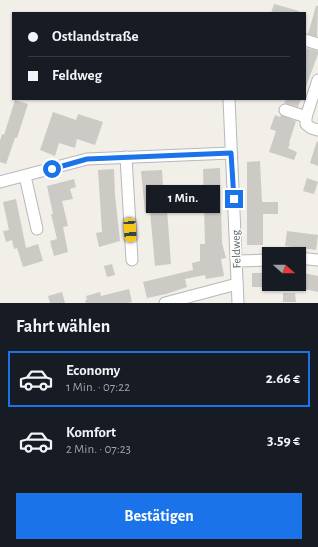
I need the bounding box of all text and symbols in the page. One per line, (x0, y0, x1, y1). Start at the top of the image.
text: Ostlandstraße (52, 29, 139, 44)
text: Feldweg (52, 68, 102, 83)
route start (43, 160, 61, 178)
callout: 1 Min. (146, 185, 220, 213)
route end (225, 190, 243, 208)
text: 1 Min. (168, 192, 198, 205)
car (123, 218, 137, 242)
street label: Feldweg (229, 229, 243, 269)
north arrow (262, 247, 306, 291)
map controls (262, 247, 306, 291)
text: Fahrt wählen (16, 318, 110, 336)
icon: car (18, 361, 54, 397)
text: Economy (66, 363, 120, 378)
text: 2.66 € (266, 371, 300, 386)
text: 1 Min. · 07:22 (66, 381, 130, 394)
icon: car (18, 423, 54, 459)
text: Komfort (66, 425, 116, 440)
text: 3.59 € (267, 433, 300, 448)
text: 2 Min. · 07:23 (66, 443, 131, 456)
button: Bestätigen (16, 493, 302, 539)

